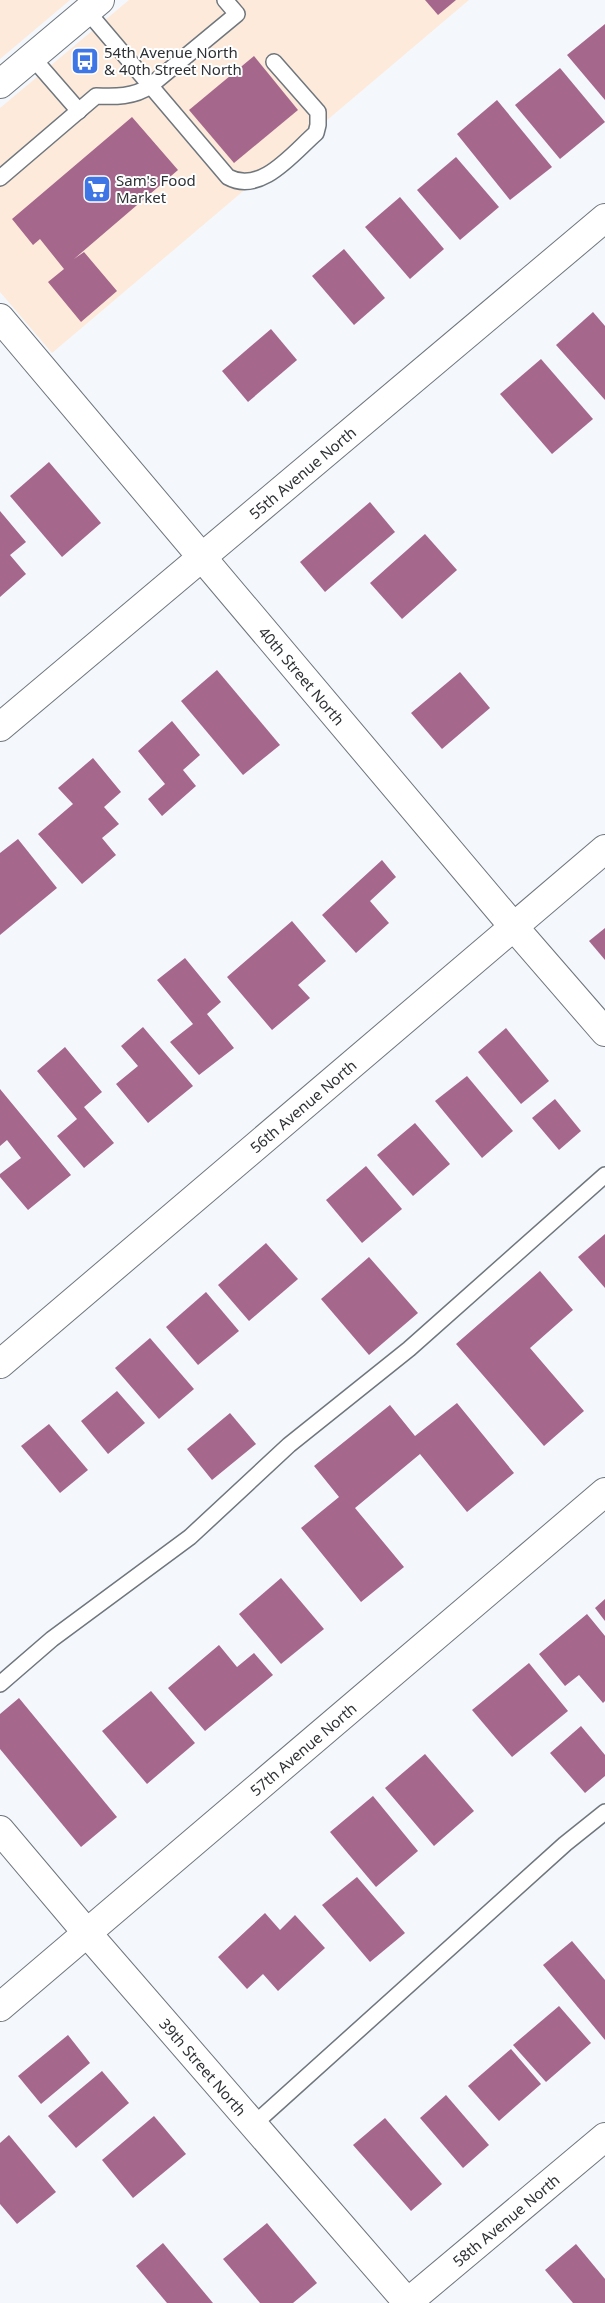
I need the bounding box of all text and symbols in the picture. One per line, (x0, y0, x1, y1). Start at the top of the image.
place label: 54th Avenue North & 40th Street North (104, 42, 242, 79)
bus stop icon: 54th Avenue North & 40th Street North (70, 46, 100, 76)
place label: Sam's Food Market (116, 170, 196, 207)
supermarket icon: Sam's Food Market (82, 174, 112, 204)
street label: 55th Avenue North (245, 422, 360, 523)
street label: 40th Street North (254, 622, 349, 729)
street label: 56th Avenue North (246, 1055, 360, 1157)
street label: 57th Avenue North (246, 1698, 360, 1800)
street label: 39th Street North (155, 2014, 251, 2120)
street label: 58th Avenue North (448, 2169, 564, 2271)

